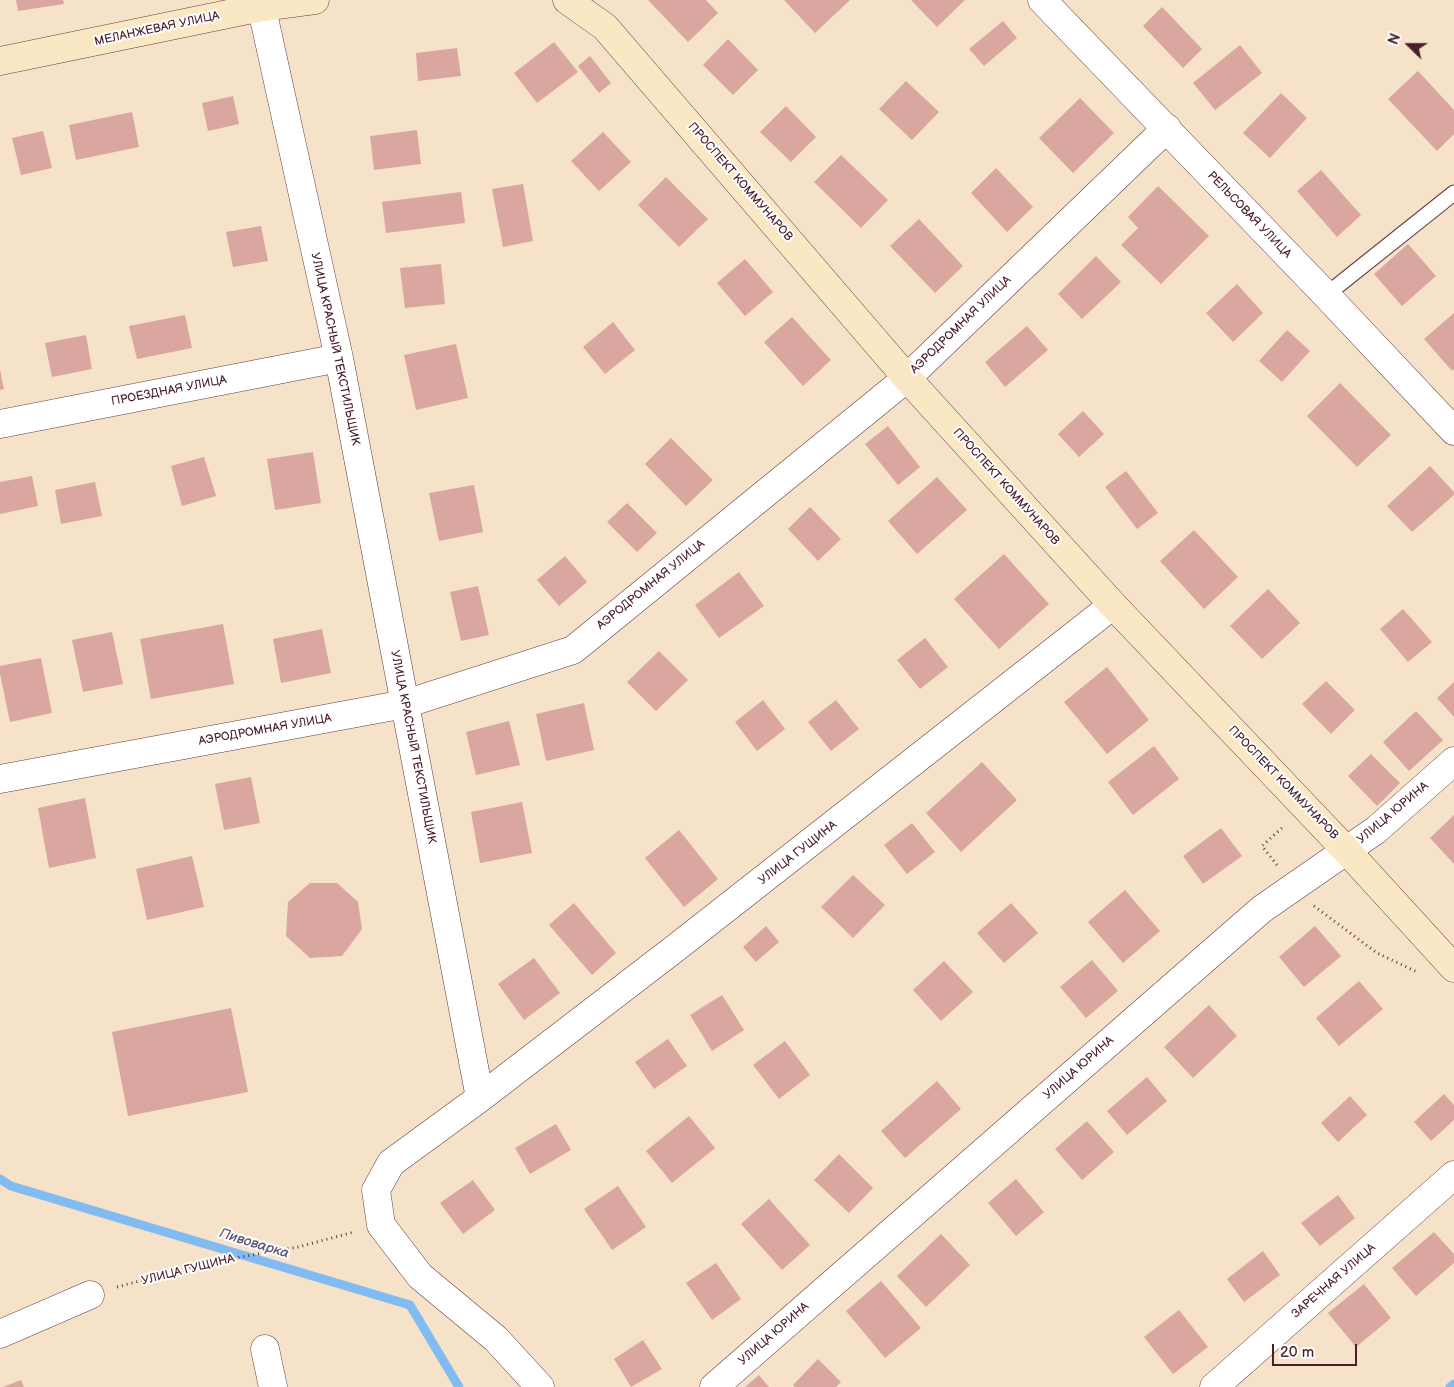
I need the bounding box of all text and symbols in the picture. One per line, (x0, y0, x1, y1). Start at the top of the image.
street label: МЕЛАНЖЕВАЯ УЛИЦА (93, 9, 221, 49)
north arrow (1384, 20, 1434, 70)
text: N (1385, 31, 1404, 47)
street label: ПРОСПЕКТ КОММУНАРОВ (685, 120, 795, 244)
street label: РЕЛЬСОВАЯ УЛИЦА (1204, 169, 1294, 261)
street label: УЛИЦА КРАСНЫЙ ТЕКСТИЛЬЩИК (308, 251, 362, 447)
street label: АЭРОДРОМНАЯ УЛИЦА (908, 273, 1014, 377)
street label: ПРОЕЗДНАЯ УЛИЦА (110, 373, 228, 409)
street label: ПРОСПЕКТ КОММУНАРОВ (950, 426, 1062, 548)
street label: АЭРОДРОМНАЯ УЛИЦА (594, 537, 708, 633)
street label: УЛИЦА КРАСНЫЙ ТЕКСТИЛЬЩИК (387, 649, 439, 845)
street label: АЭРОДРОМНАЯ УЛИЦА (197, 711, 333, 749)
street label: ПРОСПЕКТ КОММУНАРОВ (1225, 723, 1341, 843)
street label: УЛИЦА ЮРИНА (1354, 779, 1432, 847)
street label: УЛИЦА ГУЩИНА (756, 818, 840, 888)
street label: УЛИЦА ЮРИНА (1041, 1034, 1117, 1102)
water label: Пивоварка (217, 1225, 291, 1263)
street label: ЗАРЕЧНАЯ УЛИЦА (1289, 1241, 1379, 1321)
street label: УЛИЦА ГУЩИНА (140, 1251, 236, 1289)
street label: УЛИЦА ЮРИНА (736, 1300, 812, 1368)
scale bar (1274, 1334, 1359, 1366)
text: 20 m (1280, 1343, 1314, 1362)

